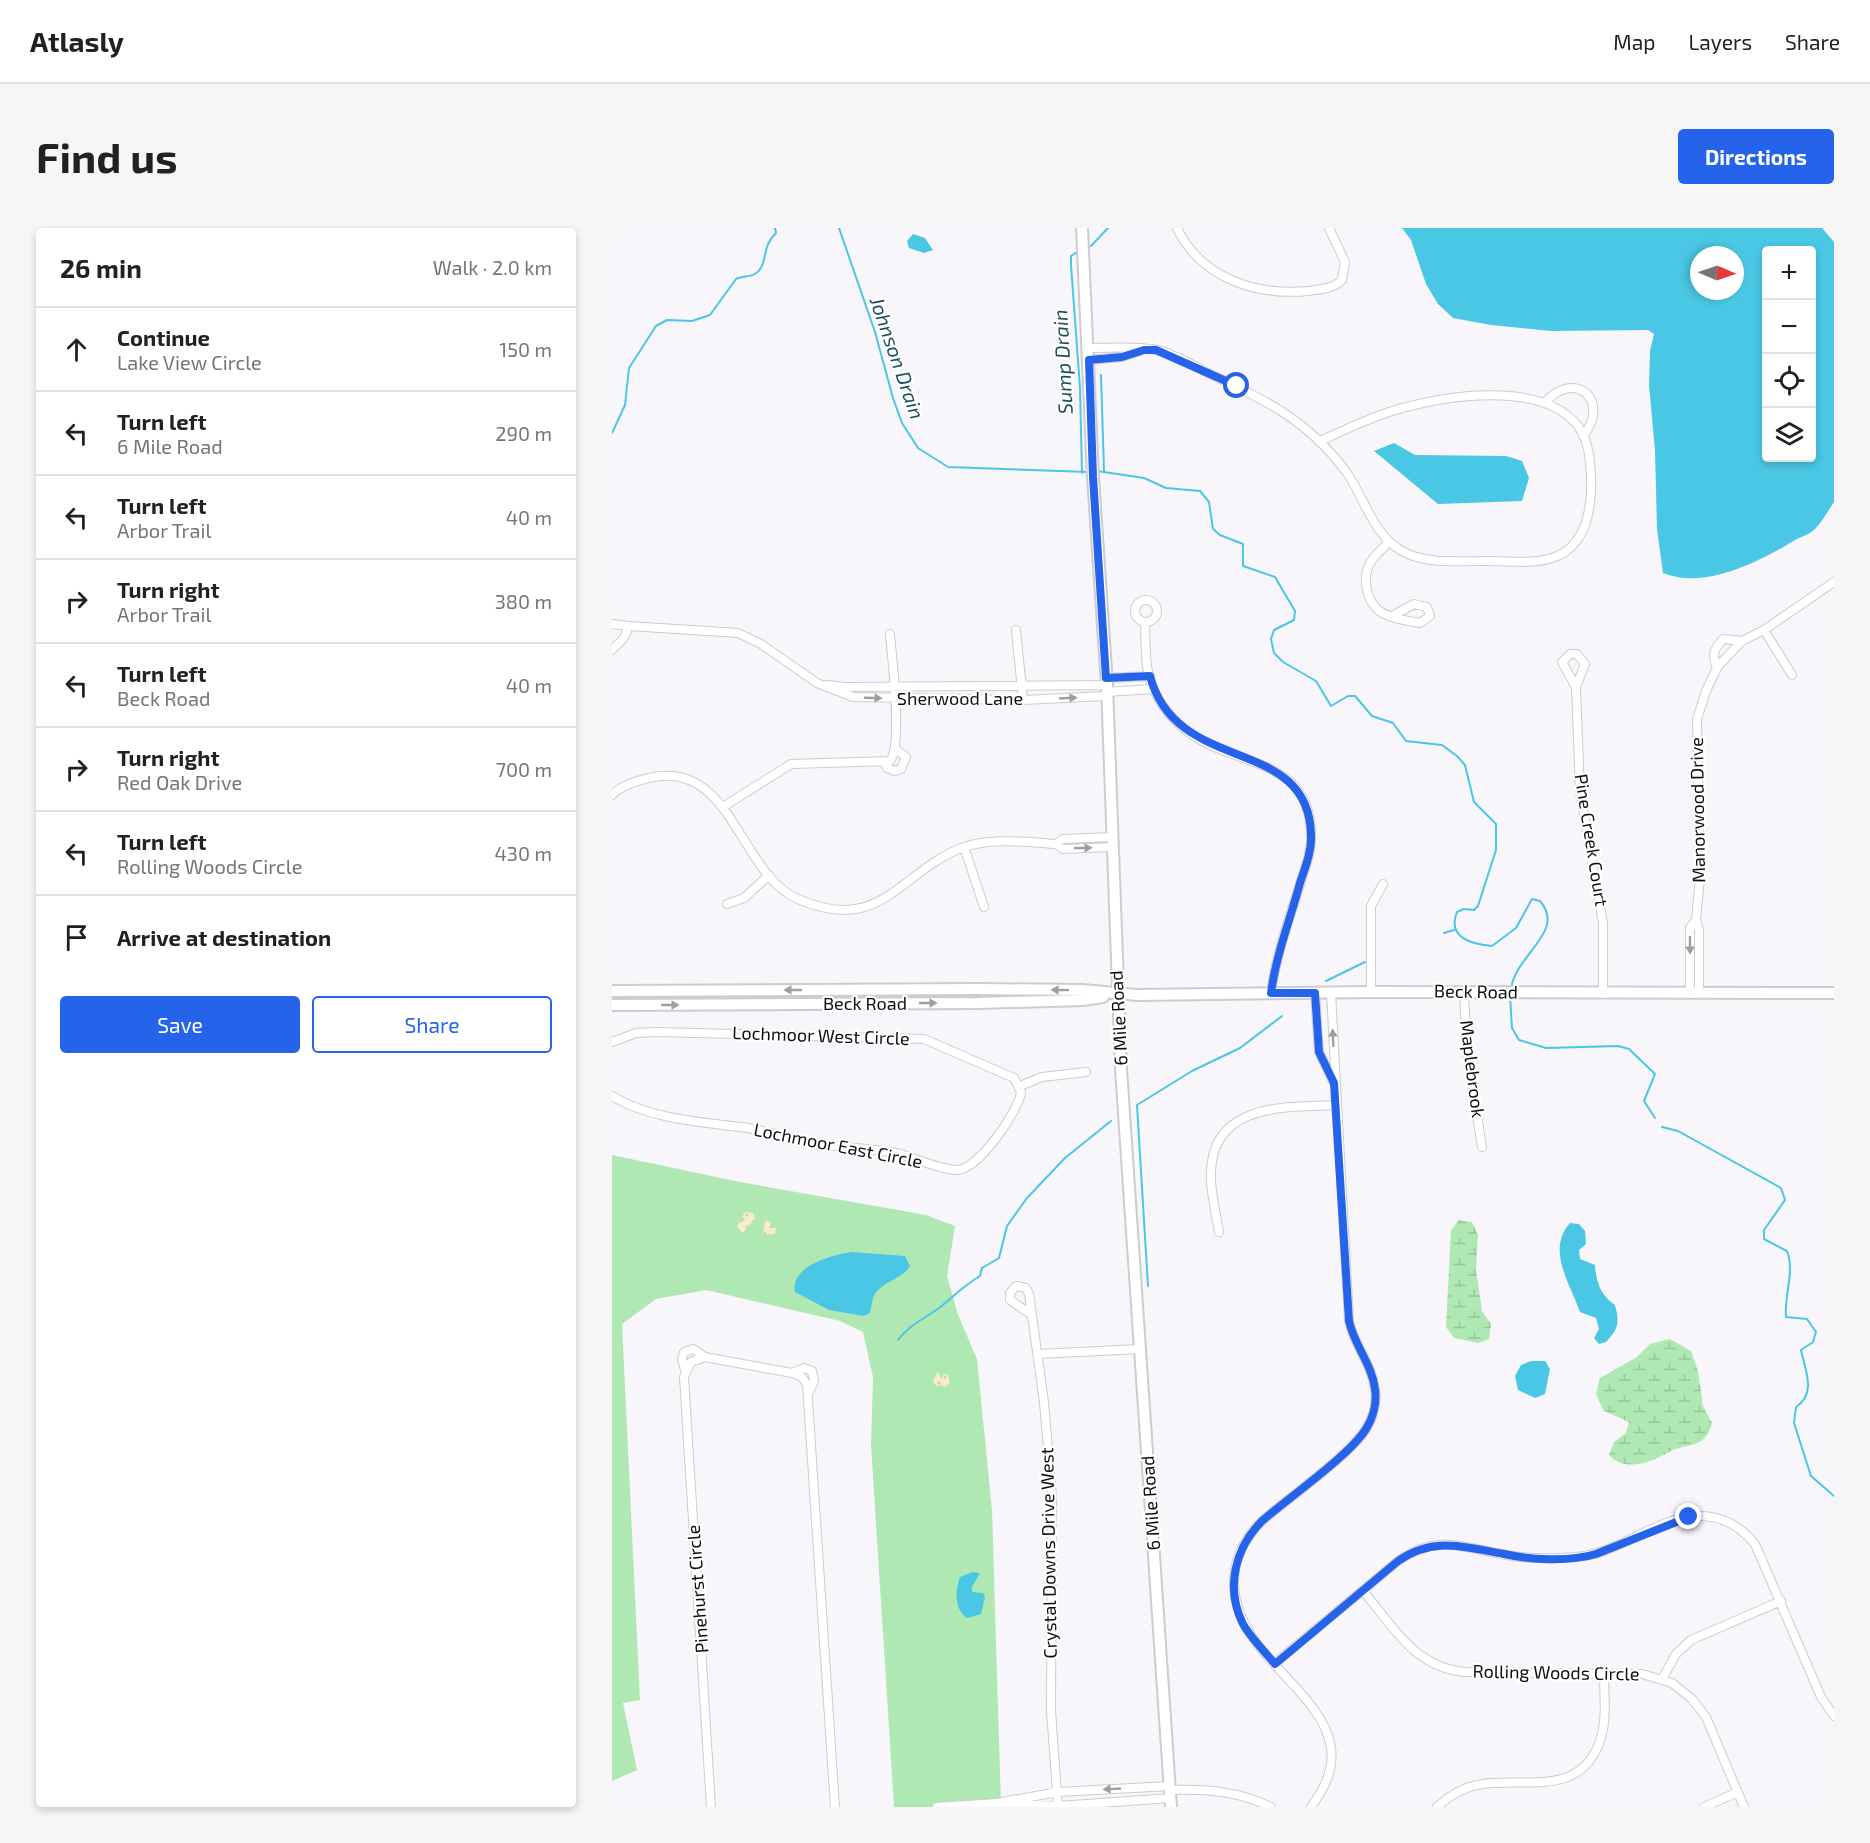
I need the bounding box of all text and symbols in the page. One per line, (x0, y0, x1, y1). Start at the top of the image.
text: Atlasly (30, 24, 124, 58)
text: Map (1613, 29, 1655, 54)
text: Layers (1688, 29, 1752, 54)
text: Share (1785, 29, 1840, 54)
button: Directions (1678, 129, 1834, 184)
text: Find us (36, 131, 178, 181)
north arrow (1690, 246, 1744, 300)
map controls (1762, 246, 1816, 462)
button: + (1762, 246, 1816, 300)
text: 26 min (60, 252, 142, 283)
text: Walk · 2.0 km (433, 255, 552, 279)
water label: Johnson Drain (866, 293, 930, 422)
button: − (1762, 300, 1816, 354)
water label: Sump Drain (1047, 309, 1077, 415)
text: Continue (117, 324, 210, 350)
icon: ahead (60, 333, 93, 366)
text: 150 m (499, 337, 552, 361)
text: Lake View Circle (117, 350, 262, 374)
button: locate (1762, 354, 1816, 408)
route start (1223, 372, 1249, 398)
text: Turn left (117, 408, 206, 434)
button: layers (1762, 408, 1816, 462)
icon: left (60, 417, 93, 450)
text: 290 m (495, 421, 552, 445)
text: 6 Mile Road (117, 434, 223, 458)
text: Turn left (117, 492, 206, 518)
icon: left (60, 501, 93, 534)
text: 40 m (506, 505, 552, 529)
text: Arbor Trail (117, 518, 211, 542)
text: Turn right (117, 576, 219, 602)
icon: right (60, 585, 93, 618)
text: 380 m (495, 589, 552, 613)
text: Arbor Trail (117, 602, 211, 626)
text: Turn left (117, 660, 206, 686)
icon: left (60, 669, 93, 702)
text: 40 m (506, 673, 552, 697)
text: Beck Road (117, 686, 210, 710)
street label: Sherwood Lane (897, 687, 1023, 709)
one-way arrow (863, 693, 882, 702)
one-way arrow (1058, 694, 1077, 703)
street label: Manorwood Drive (1685, 737, 1709, 883)
text: Turn right (117, 744, 219, 770)
icon: right (60, 753, 93, 786)
text: 700 m (496, 757, 552, 781)
text: Red Oak Drive (117, 770, 242, 794)
street label: Pine Creek Court (1571, 772, 1613, 908)
text: Turn left (117, 828, 206, 854)
icon: left (60, 837, 93, 870)
text: 430 m (495, 841, 552, 865)
one-way arrow (1074, 843, 1093, 853)
text: Rolling Woods Circle (117, 854, 302, 878)
icon: arrive (60, 921, 93, 954)
text: Arrive at destination (117, 924, 331, 950)
one-way arrow (1685, 936, 1695, 955)
street label: 6 Mile Road (1105, 970, 1131, 1066)
street label: Beck Road (1434, 979, 1518, 1003)
one-way arrow (784, 985, 803, 995)
one-way arrow (1050, 985, 1069, 995)
street label: Beck Road (823, 992, 907, 1014)
button: Save (60, 996, 300, 1053)
button: Share (312, 996, 552, 1053)
one-way arrow (919, 998, 938, 1008)
one-way arrow (661, 1000, 680, 1010)
street label: Maplebrook (1456, 1019, 1490, 1119)
street label: Lochmoor West Circle (732, 1021, 910, 1049)
one-way arrow (1328, 1028, 1337, 1047)
street label: Lochmoor East Circle (752, 1118, 924, 1172)
street label: Crystal Downs Drive West (1035, 1447, 1061, 1659)
street label: 6 Mile Road (1136, 1455, 1164, 1551)
route end (1675, 1503, 1701, 1529)
street label: Pinehurst Circle (682, 1524, 712, 1654)
street label: Rolling Woods Circle (1472, 1660, 1640, 1684)
one-way arrow (1102, 1784, 1121, 1794)

